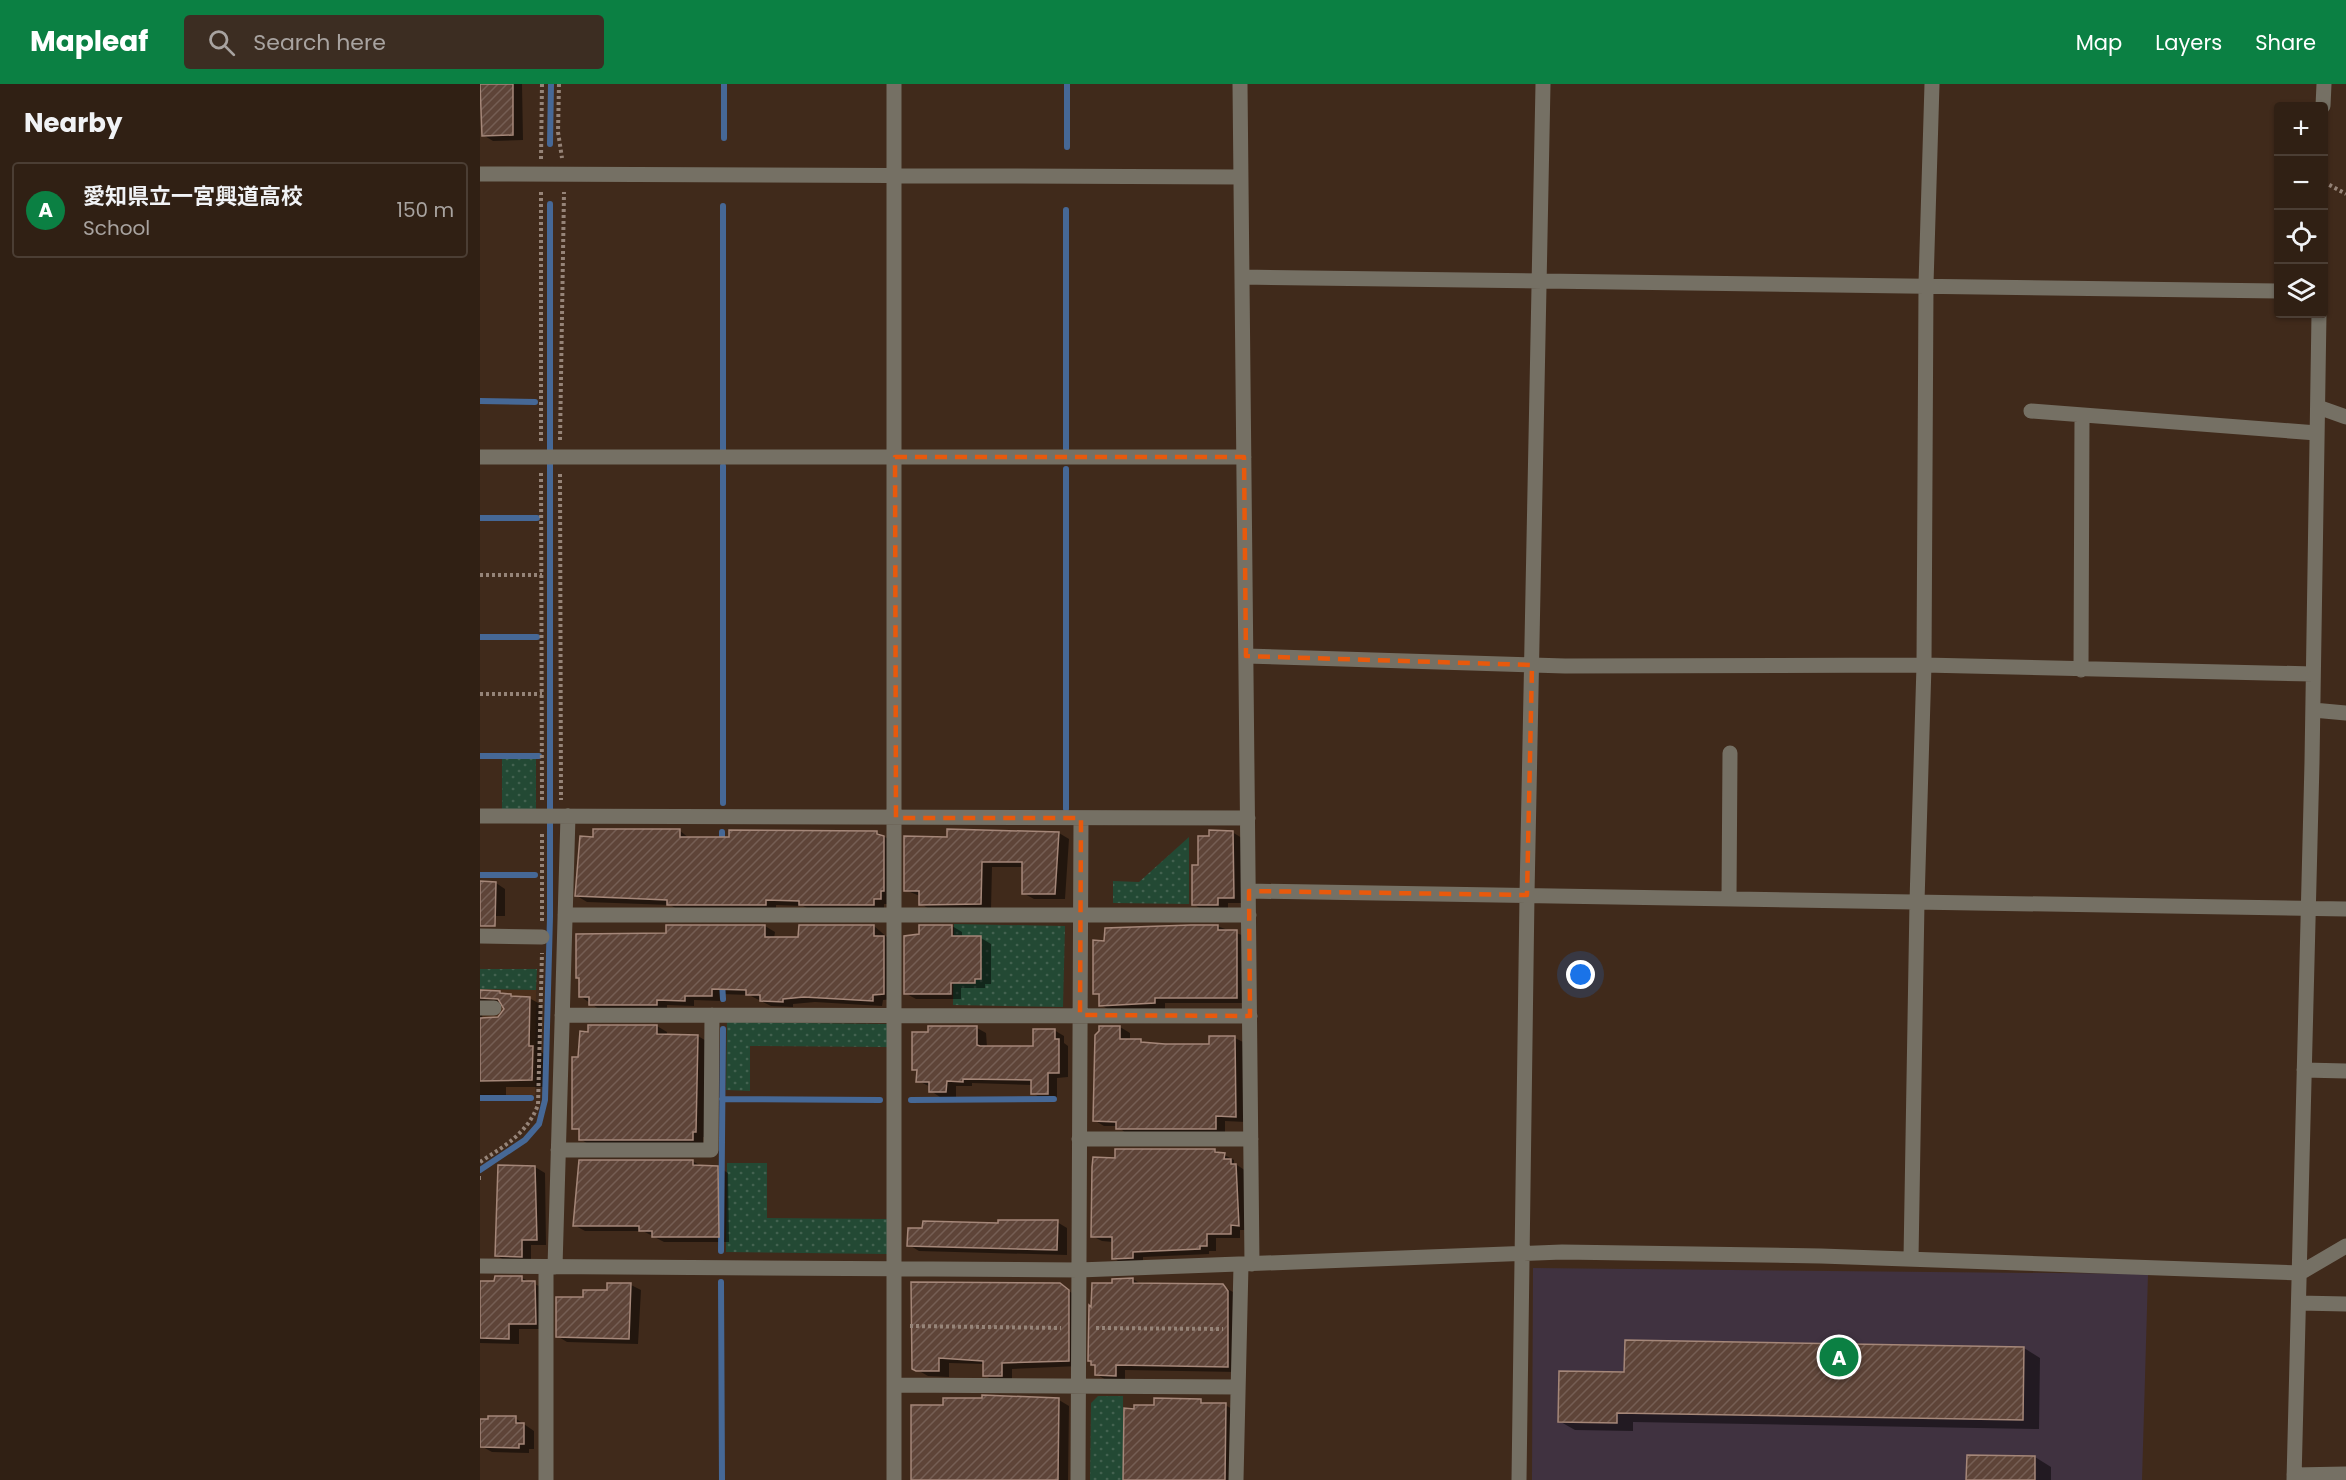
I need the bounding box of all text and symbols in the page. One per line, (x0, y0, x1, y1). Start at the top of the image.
search box (184, 15, 604, 69)
text: Mapleaf (30, 22, 148, 61)
icon: search (205, 26, 238, 59)
text: Search here (253, 27, 386, 58)
text: Map (2076, 28, 2122, 57)
text: Layers (2155, 28, 2222, 57)
text: Share (2255, 28, 2316, 57)
map controls (2274, 102, 2328, 318)
button: + (2274, 102, 2328, 156)
text: Nearby (24, 105, 122, 141)
button: − (2274, 156, 2328, 210)
text: 愛知県立一宮興道高校 (83, 181, 303, 212)
text: A (38, 196, 53, 224)
text: 150 m (397, 196, 454, 224)
button: locate (2274, 210, 2328, 264)
text: School (83, 214, 150, 242)
button: layers (2274, 264, 2328, 318)
your location (1566, 960, 1595, 989)
pin: A (1820, 1334, 1858, 1380)

